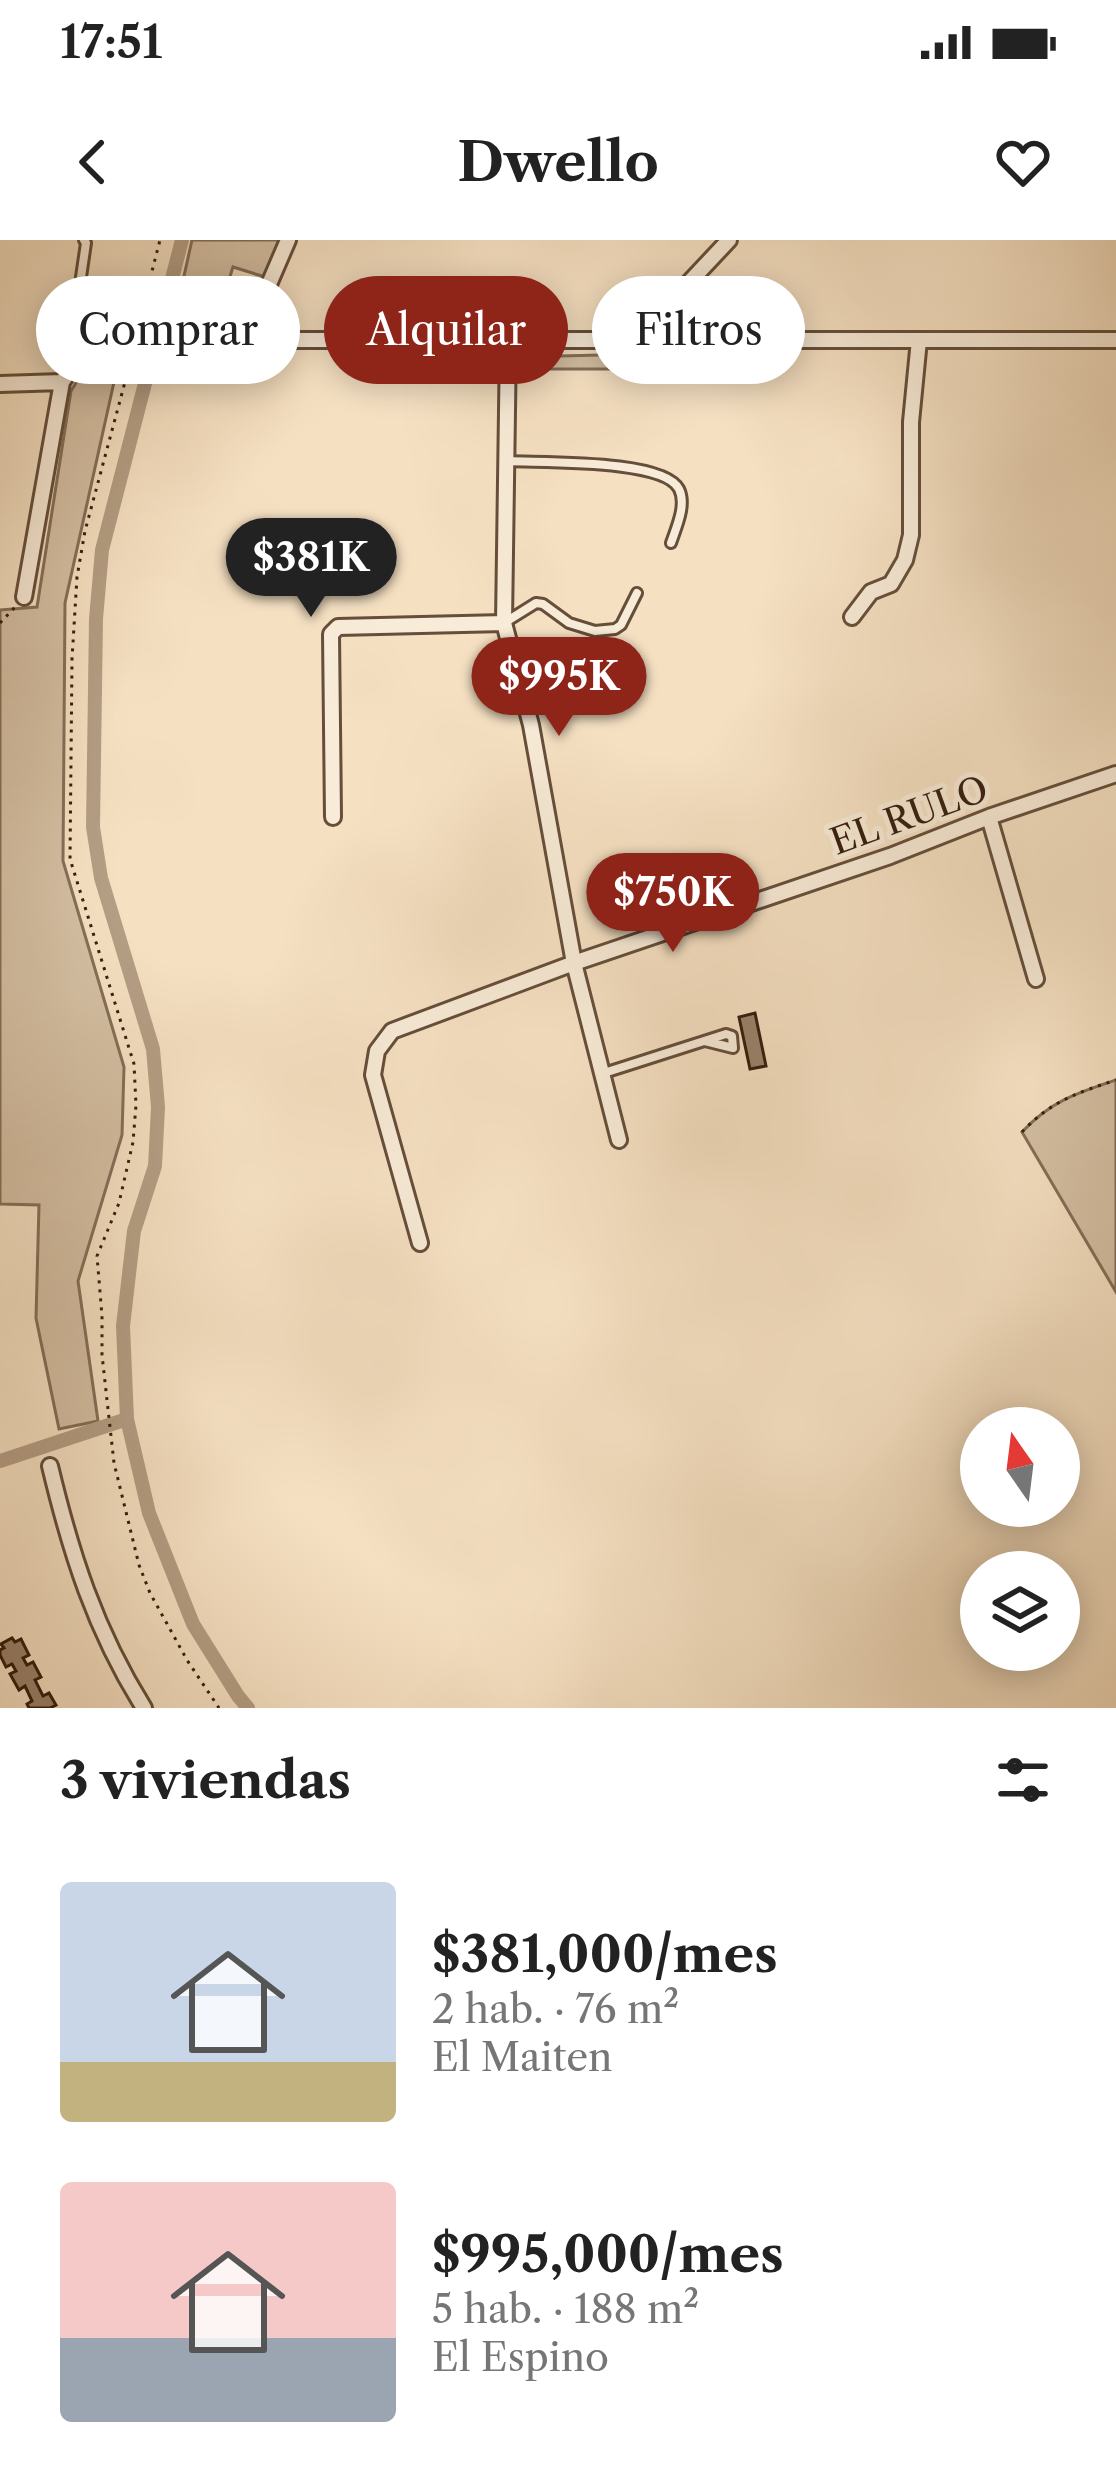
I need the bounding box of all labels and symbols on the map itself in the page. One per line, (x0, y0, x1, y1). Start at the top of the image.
pin: $381K (227, 518, 395, 620)
pin: $995K (475, 637, 643, 739)
street label: EL RULO (824, 766, 994, 864)
pin: $750K (589, 853, 757, 955)
north arrow (960, 1407, 1080, 1527)

